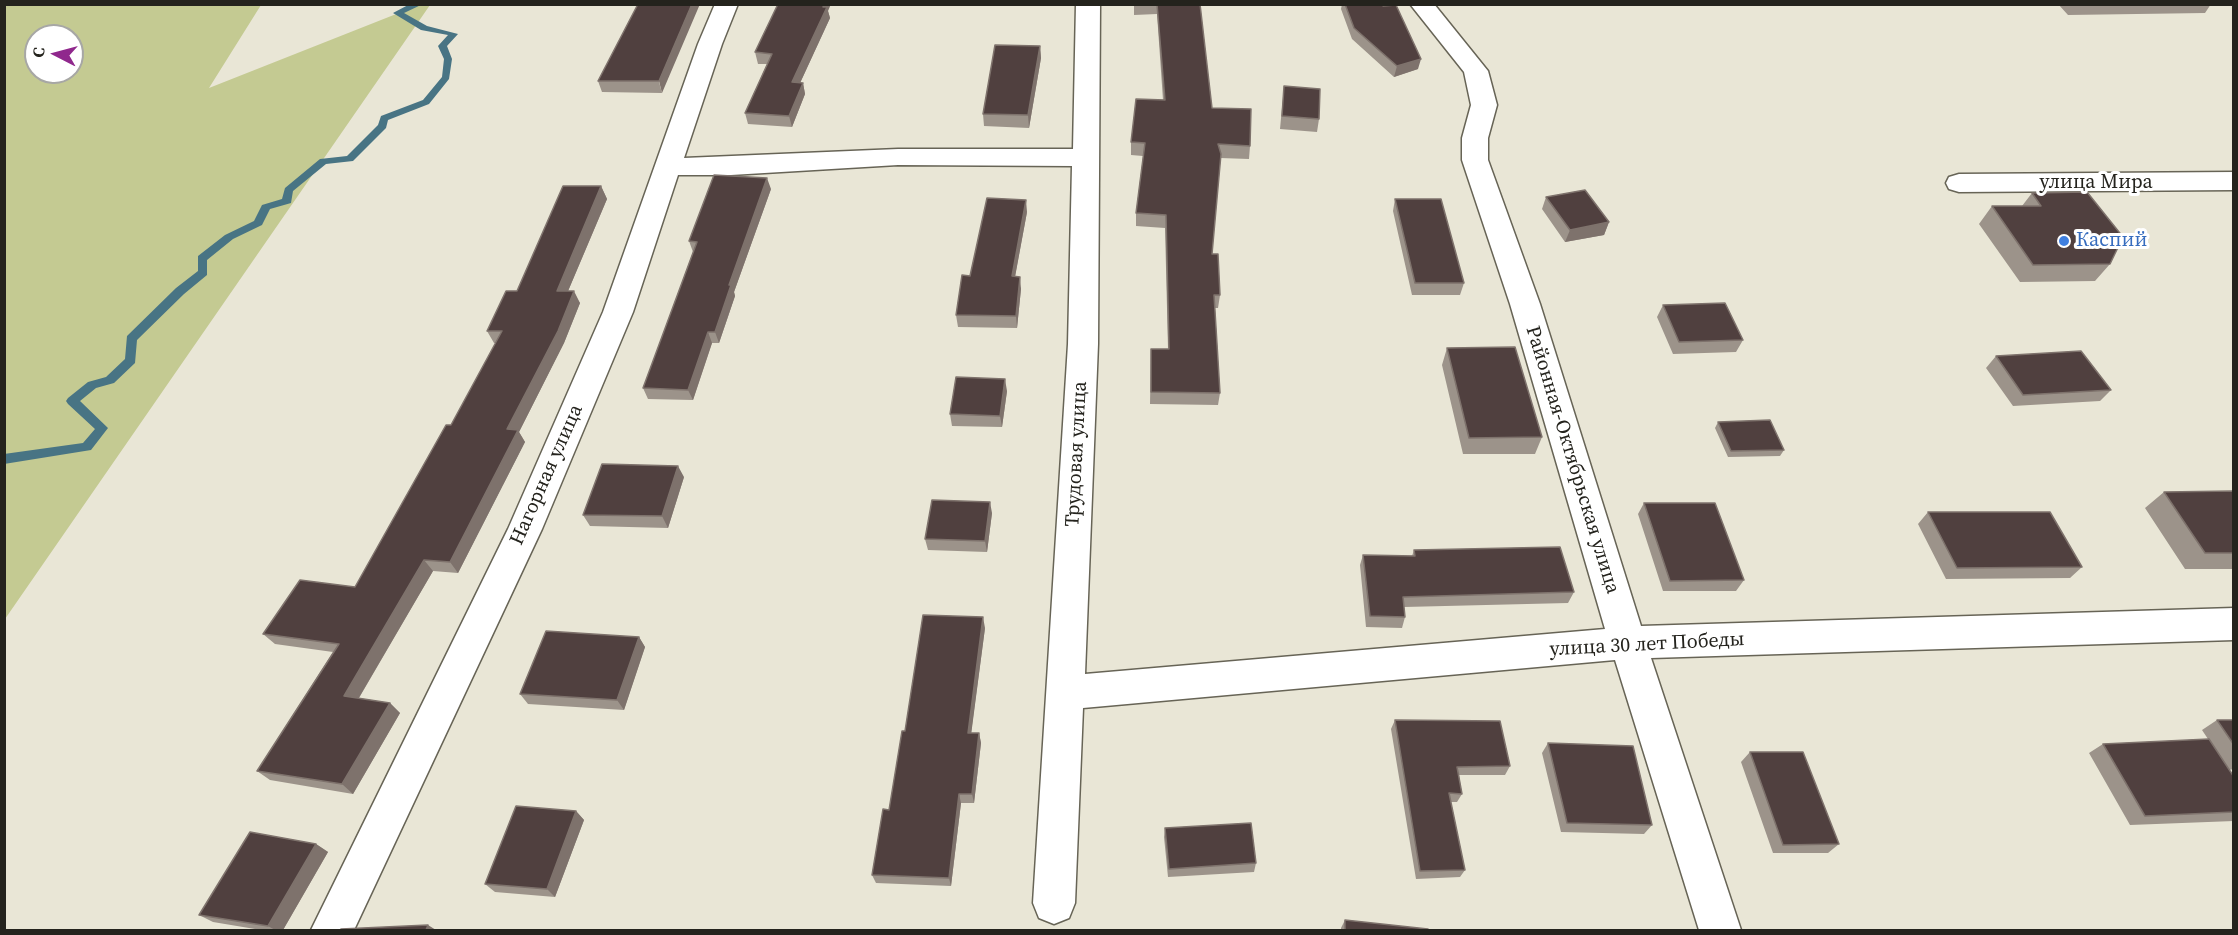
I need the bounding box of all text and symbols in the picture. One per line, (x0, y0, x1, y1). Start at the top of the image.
north arrow (24, 24, 84, 84)
text: С (27, 46, 50, 58)
street label: улица Мира (2039, 171, 2153, 195)
place label: Каспий (2076, 229, 2147, 253)
marker: Каспий (2057, 234, 2071, 248)
street label: Районная-Октябрьская улица (1520, 323, 1624, 597)
street label: Трудовая улица (1061, 381, 1093, 527)
street label: Нагорная улица (505, 401, 589, 549)
street label: улица 30 лет Победы (1549, 628, 1745, 662)

